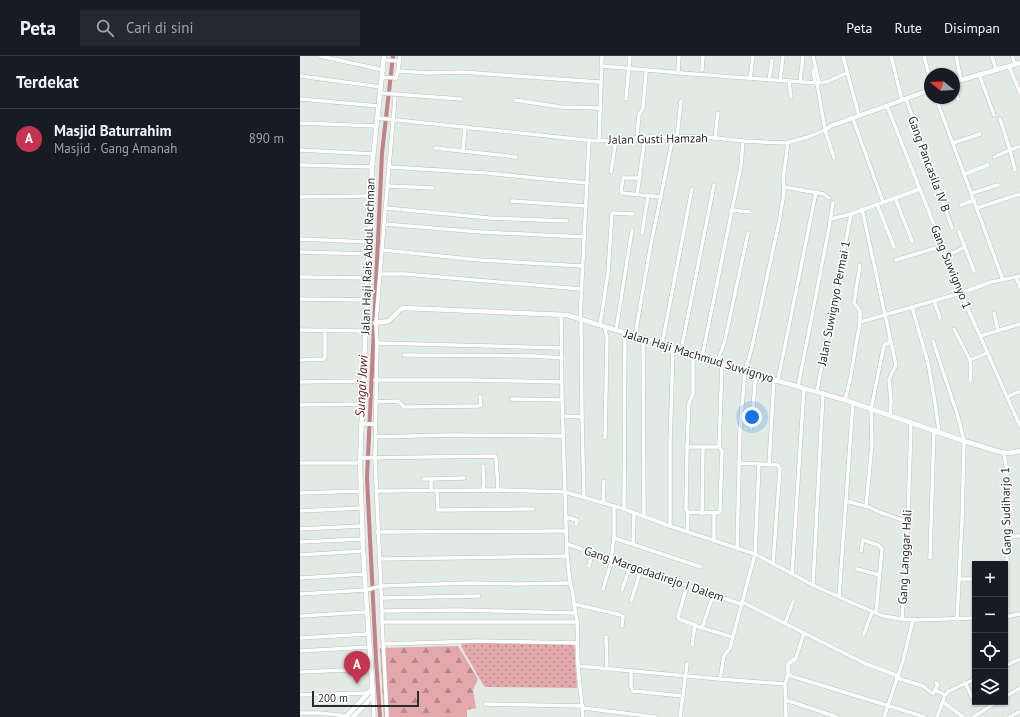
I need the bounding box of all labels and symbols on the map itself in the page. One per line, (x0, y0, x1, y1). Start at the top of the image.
north arrow (924, 68, 960, 104)
street label: Gang Pancasila IV B (905, 114, 954, 214)
street label: Jalan Gusti Hamzah (607, 130, 708, 147)
street label: Jalan Haji Rais Abdul Rachman (357, 177, 378, 336)
street label: Gang Suwignyo 1 (928, 223, 975, 311)
street label: Jalan Suwignyo Permai 1 (814, 239, 853, 368)
street label: Jalan Haji Machmud Suwignyo (622, 325, 776, 385)
water label: Sungai Jawi (351, 354, 372, 417)
your location (742, 407, 762, 427)
street label: Gang Sudiharjo 1 (997, 467, 1014, 555)
street label: Gang Langgar Hali (895, 509, 914, 605)
street label: Gang Margodadirejo I Dalem (582, 543, 726, 605)
pin: A (344, 651, 370, 684)
scale bar (312, 689, 419, 708)

